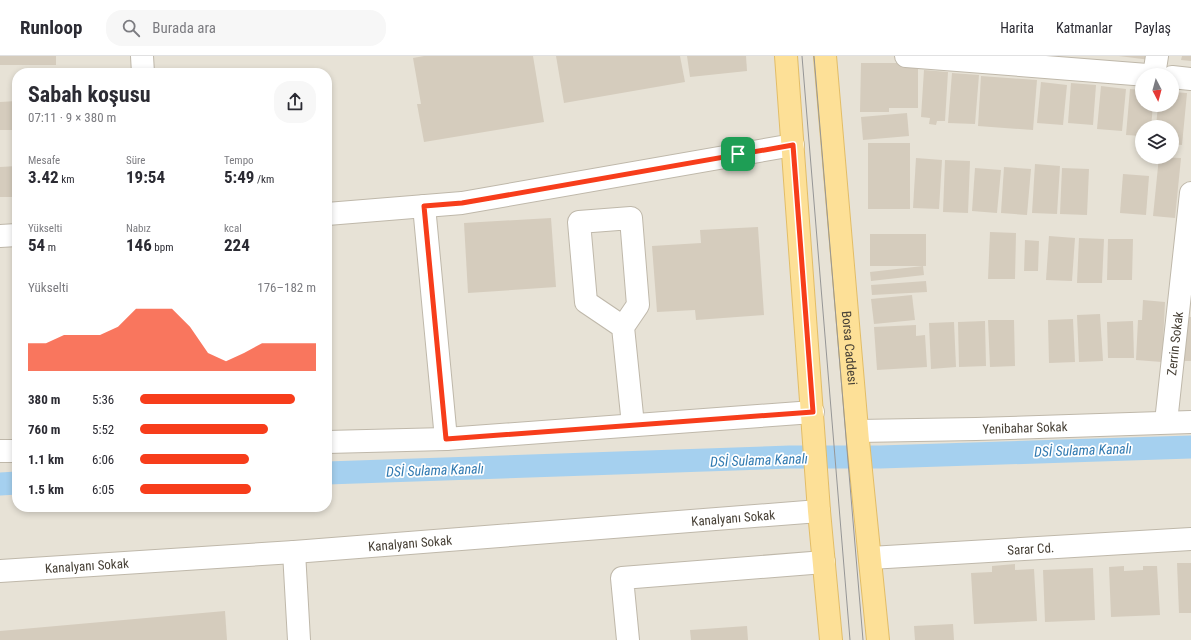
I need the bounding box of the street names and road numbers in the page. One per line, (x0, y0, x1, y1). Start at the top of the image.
street label: Borsa Caddesi (839, 310, 861, 386)
street label: Zerrin Sokak (1164, 311, 1186, 376)
street label: Yenibahar Sokak (982, 419, 1068, 436)
street label: Kanalyanı Sokak (691, 507, 776, 528)
street label: Kanalyanı Sokak (368, 532, 453, 554)
street label: Sarar Cd. (1007, 540, 1055, 557)
street label: Kanalyanı Sokak (44, 555, 129, 576)

